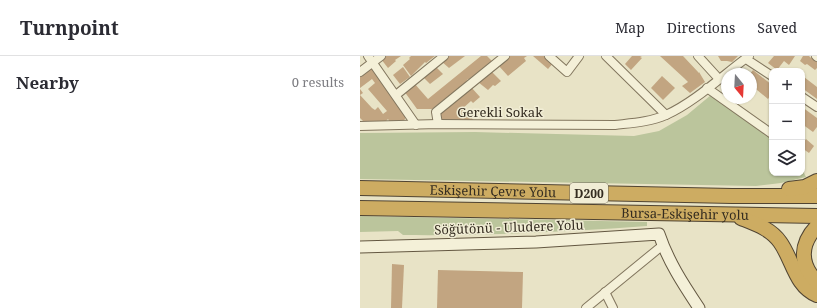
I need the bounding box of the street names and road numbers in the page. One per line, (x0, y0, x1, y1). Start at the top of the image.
street label: Gerekli Sokak (457, 103, 543, 121)
street label: Eskişehir Çevre Yolu (430, 181, 556, 201)
road number: D200 (570, 183, 608, 203)
street label: Bursa-Eskişehir yolu (621, 204, 749, 224)
street label: Söğütönü - Uludere Yolu (434, 215, 584, 239)

